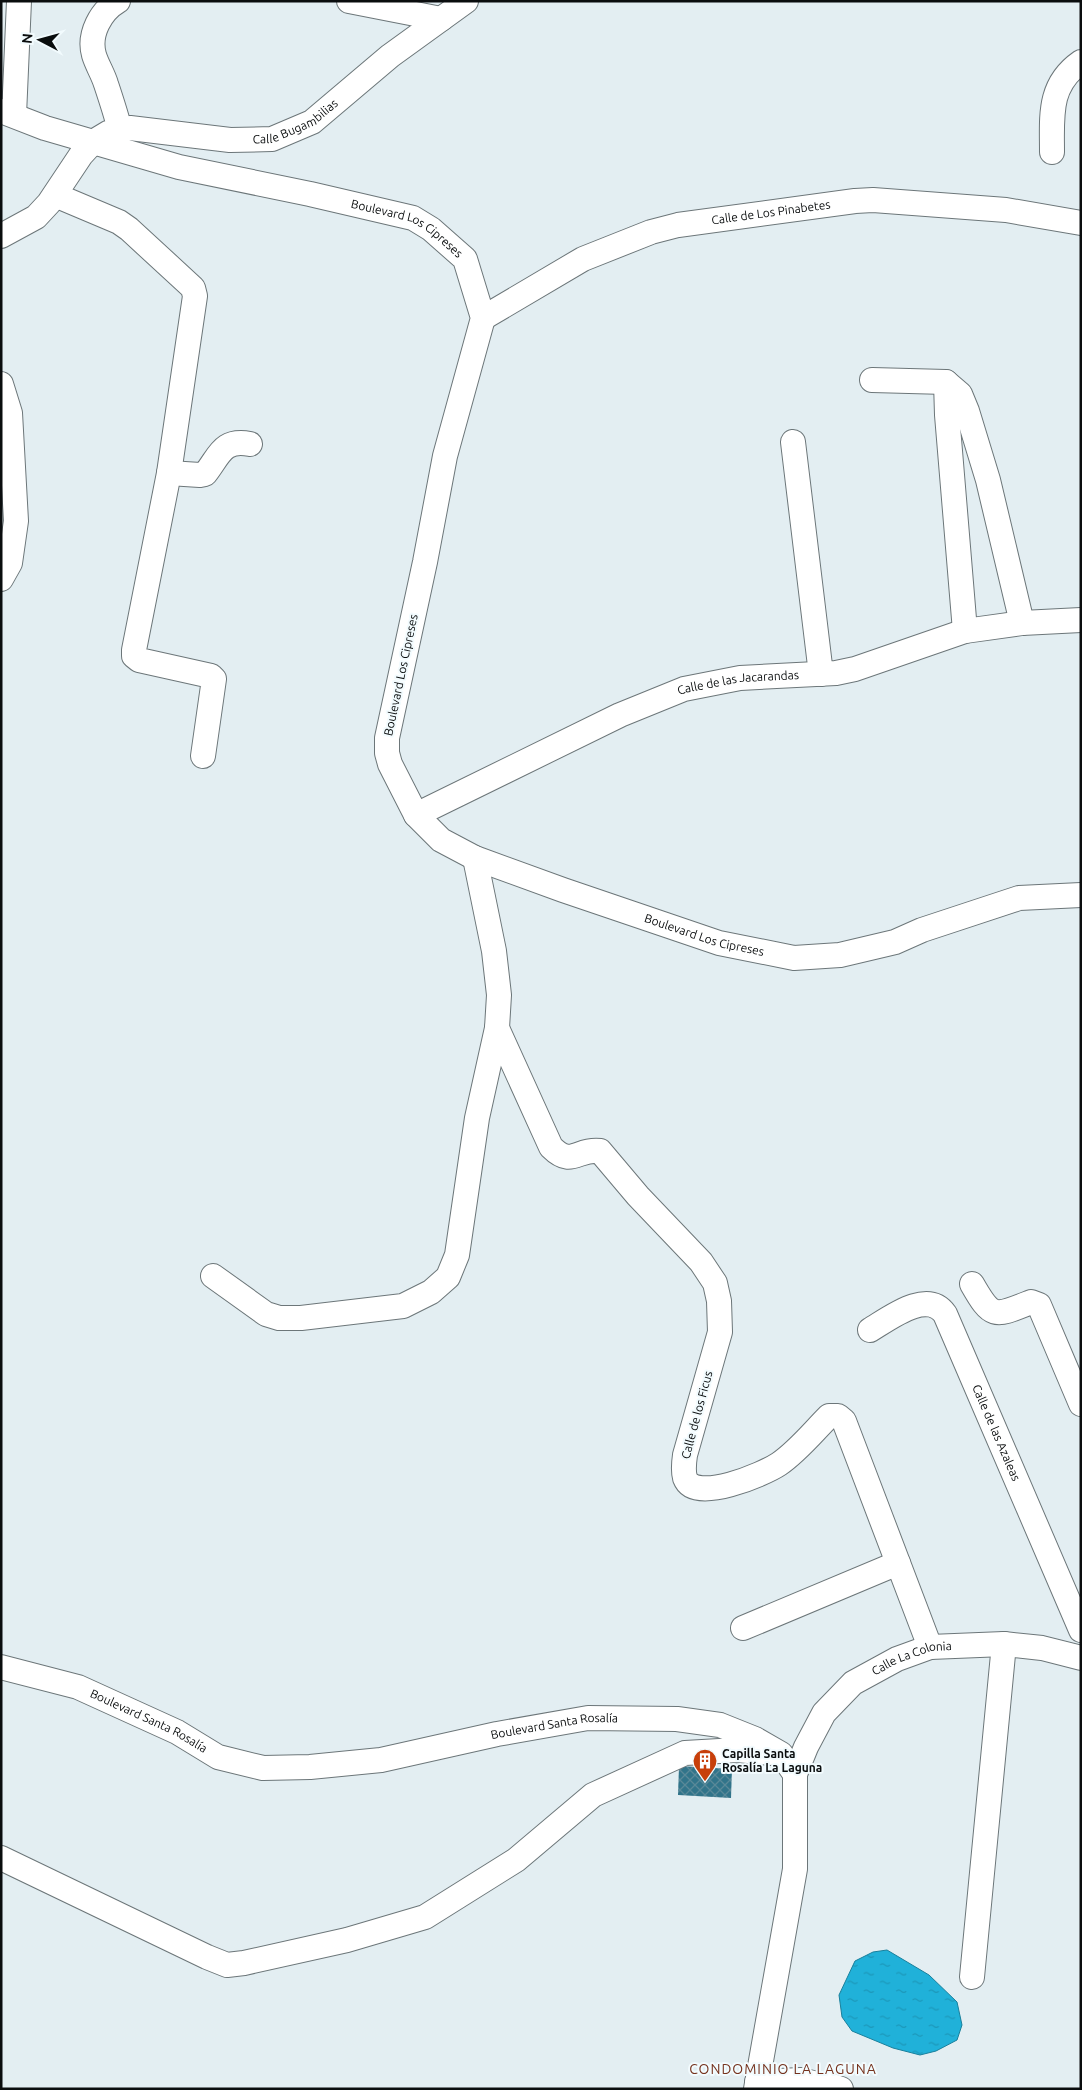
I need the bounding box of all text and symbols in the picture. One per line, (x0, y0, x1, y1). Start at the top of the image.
north arrow (15, 15, 65, 65)
text: N (19, 33, 36, 45)
street label: Calle Bugambilias (252, 96, 340, 145)
street label: Boulevard Los Cipreses (350, 197, 465, 260)
street label: Calle de Los Pinabetes (711, 197, 831, 226)
street label: Boulevard Los Cipreses (381, 613, 420, 737)
street label: Calle de las Jacarandas (675, 668, 799, 697)
street label: Boulevard Los Cipreses (643, 911, 765, 958)
street label: Calle de los Ficus (679, 1369, 715, 1460)
street label: Calle de las Azaleas (970, 1382, 1023, 1483)
street label: Calle La Colonia (869, 1639, 952, 1678)
street label: Boulevard Santa Rosalía (88, 1686, 210, 1755)
street label: Boulevard Santa Rosalía (489, 1711, 618, 1741)
place label: Capilla Santa Rosalía La Laguna (722, 1747, 822, 1774)
building icon: Capilla Santa Rosalía La Laguna (692, 1748, 718, 1782)
district label: CONDOMINIO LA LAGUNA (689, 2061, 877, 2077)

